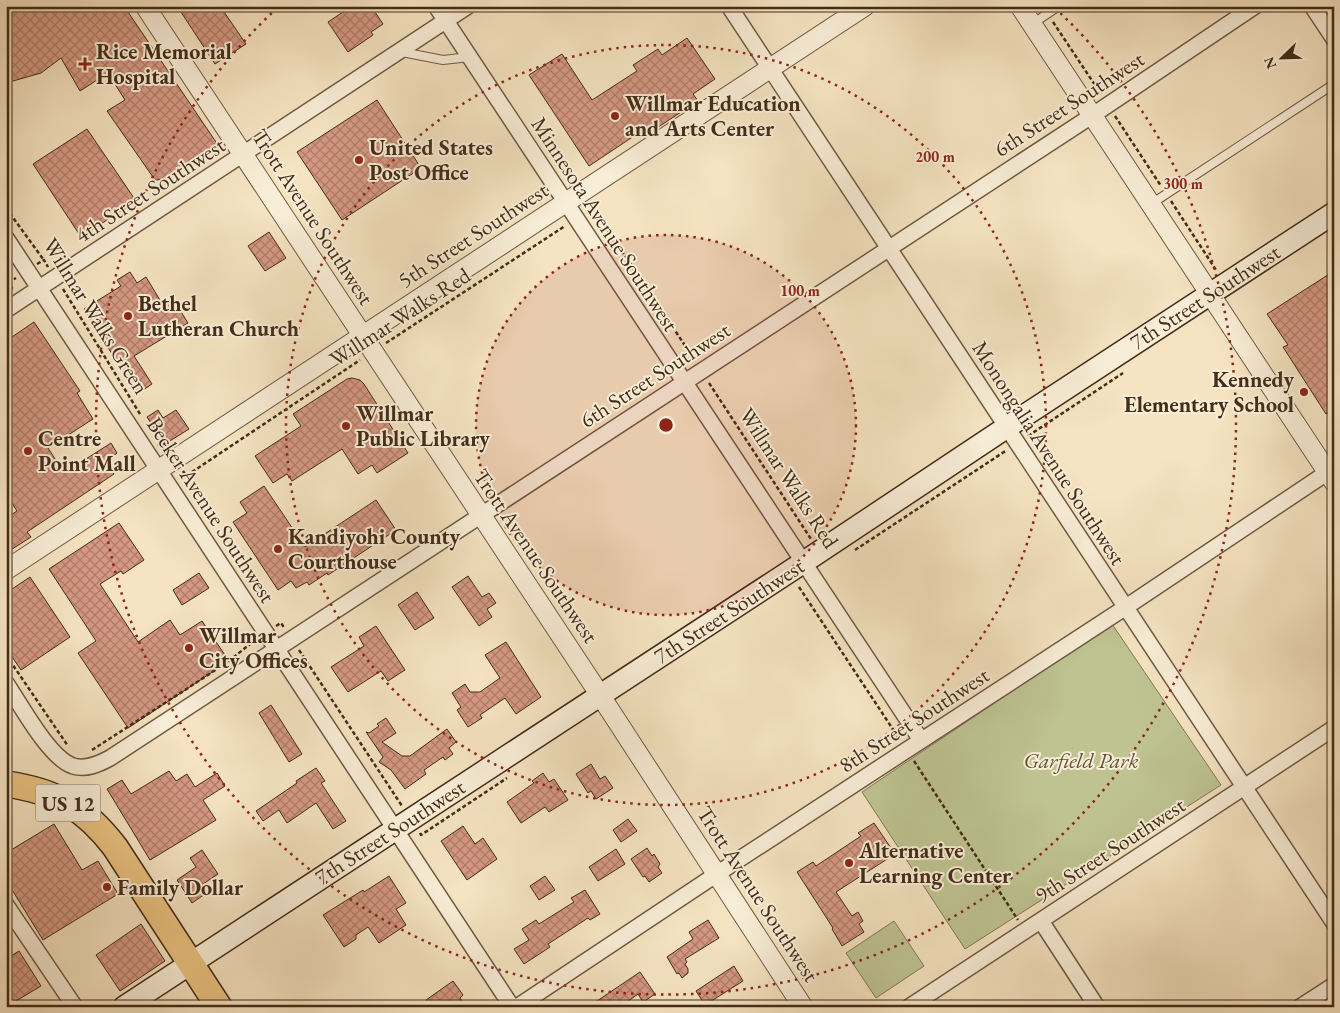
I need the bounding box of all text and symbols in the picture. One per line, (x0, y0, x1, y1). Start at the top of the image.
north arrow (1258, 32, 1308, 82)
place label: Rice Memorial Hospital (96, 37, 232, 91)
street label: 6th Street Southwest (988, 45, 1150, 163)
text: N (1259, 54, 1281, 72)
marker: Rice Memorial Hospital (78, 57, 92, 71)
place label: Willmar Education and Arts Center (625, 89, 801, 143)
marker: Willmar Education and Arts Center (609, 110, 621, 122)
street label: Minnesota Avenue Southwest (525, 111, 685, 337)
street label: Trott Avenue Southwest (245, 124, 381, 311)
street label: 4th Street Southwest (69, 131, 231, 249)
place label: United States Post Office (369, 133, 493, 187)
text: 200 m (915, 147, 955, 166)
marker: United States Post Office (353, 154, 365, 166)
text: 300 m (1163, 174, 1203, 193)
street label: 5th Street Southwest (392, 176, 554, 294)
street label: Willmar Walks Green (36, 232, 156, 400)
street label: 7th Street Southwest (1124, 238, 1286, 356)
street label: Willmar Walks Red (324, 260, 477, 373)
text: 100 m (780, 281, 820, 300)
place label: Bethel Lutheran Church (138, 289, 299, 343)
marker: Bethel Lutheran Church (122, 310, 134, 322)
street label: 6th Street Southwest (574, 316, 736, 434)
street label: Monongalia Avenue Southwest (966, 335, 1132, 571)
place label: Kennedy Elementary School (1124, 365, 1294, 419)
marker: Kennedy Elementary School (1298, 386, 1310, 398)
place label: Willmar Public Library (356, 399, 490, 453)
street label: Willmar Walks Red (733, 402, 846, 555)
street label: Becker Avenue Southwest (140, 412, 282, 609)
centre of rings (657, 416, 675, 434)
marker: Willmar Public Library (340, 420, 352, 432)
place label: Centre Point Mall (38, 424, 136, 478)
marker: Centre Point Mall (22, 445, 34, 457)
street label: Trott Avenue Southwest (467, 463, 605, 649)
place label: Kandiyohi County Courthouse (288, 522, 461, 576)
marker: Kandiyohi County Courthouse (272, 543, 284, 555)
street label: 7th Street Southwest (648, 552, 810, 670)
place label: Willmar City Offices (199, 621, 308, 675)
marker: Willmar City Offices (183, 642, 195, 654)
street label: 8th Street Southwest (833, 661, 995, 779)
park label: Garfield Park (1024, 746, 1138, 775)
street label: 7th Street Southwest (309, 773, 471, 891)
road number: US 12 (36, 784, 100, 821)
street label: 9th Street Southwest (1029, 791, 1191, 909)
street label: Trott Avenue Southwest (690, 801, 826, 988)
place label: Alternative Learning Center (858, 836, 1012, 890)
marker: Alternative Learning Center (843, 857, 855, 869)
place label: Family Dollar (117, 873, 244, 902)
marker: Family Dollar (101, 881, 113, 893)

